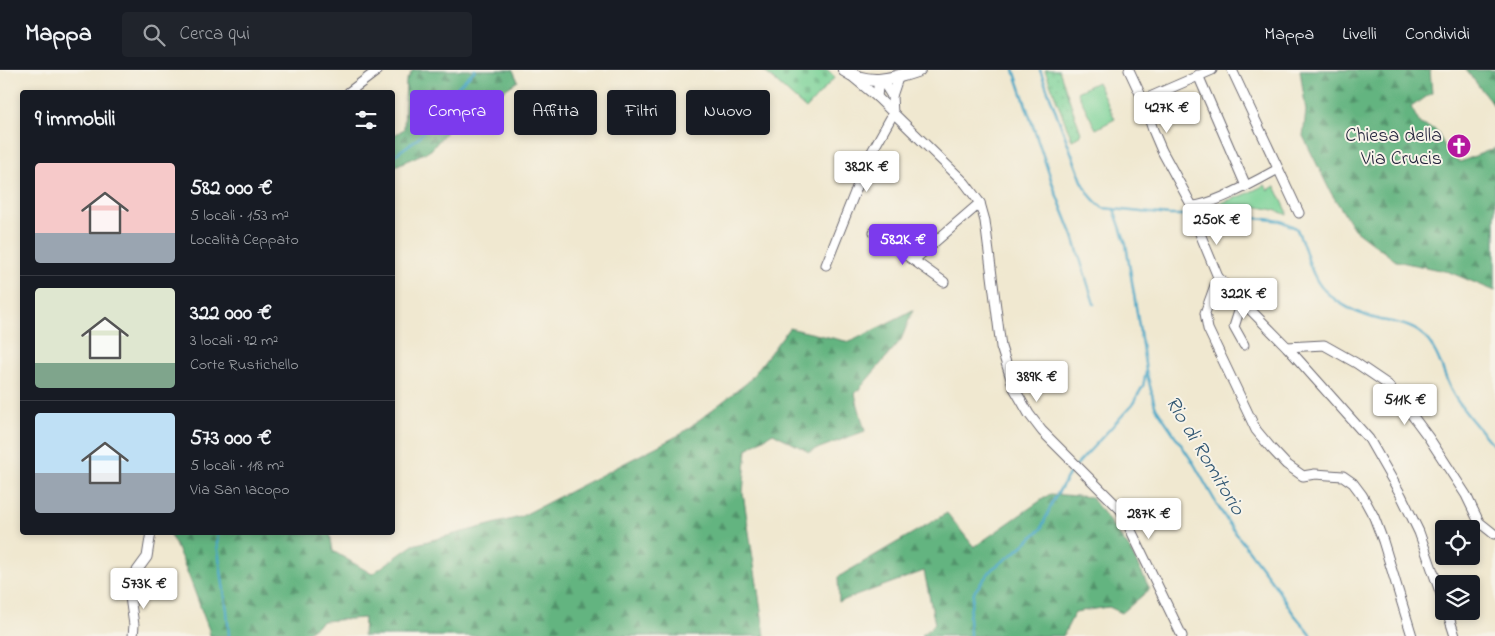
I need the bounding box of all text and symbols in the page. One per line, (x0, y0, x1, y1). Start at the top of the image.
search box (122, 12, 472, 57)
text: Mappa (25, 17, 92, 52)
icon: search (140, 21, 168, 49)
text: Cerca qui (180, 21, 250, 48)
text: Mappa (1264, 22, 1314, 48)
text: Livelli (1342, 22, 1377, 48)
text: Condividi (1405, 22, 1470, 48)
chip: Compra (410, 90, 504, 135)
chip: Affitta (514, 90, 597, 135)
chip: Filtri (607, 90, 676, 135)
chip: Nuovo (686, 90, 770, 135)
pin: 427K € (1126, 92, 1208, 134)
text: 427K € (1145, 96, 1189, 120)
text: 9 immobili (35, 105, 115, 135)
icon: filters (352, 106, 380, 134)
place label: Chiesa della Via Crucis (1345, 122, 1442, 174)
church icon: Chiesa della Via Crucis (1446, 133, 1472, 159)
pin: 382K € (826, 150, 908, 193)
text: 382K € (845, 155, 889, 179)
text: 582 000 € (190, 174, 273, 204)
icon: home (75, 183, 135, 243)
text: 5 locali · 153 m² (190, 204, 289, 228)
pin: 250K € (1176, 204, 1258, 246)
text: 250K € (1194, 208, 1240, 232)
pin: 582K € (862, 224, 944, 266)
text: Località Ceppato (190, 228, 299, 252)
text: 582K € (880, 228, 926, 252)
pin: 322K € (1203, 278, 1285, 320)
text: 322K € (1221, 282, 1267, 306)
text: 322 000 € (190, 299, 272, 329)
icon: home (75, 308, 135, 368)
text: 3 locali · 92 m² (190, 329, 278, 353)
text: Corte Rustichello (190, 353, 299, 377)
pin: 389K € (996, 360, 1078, 403)
text: 389K € (1017, 365, 1057, 389)
pin: 511K € (1364, 384, 1446, 426)
text: 511K € (1384, 388, 1426, 412)
water label: Rio di Romitorio (1157, 391, 1252, 522)
text: 573 000 € (190, 424, 272, 454)
icon: home (75, 433, 135, 493)
text: 5 locali · 118 m² (190, 454, 284, 478)
text: Via San Iacopo (190, 478, 290, 502)
pin: 287K € (1108, 498, 1190, 540)
text: 287K € (1127, 502, 1171, 526)
map controls (1435, 520, 1480, 620)
button: locate (1435, 520, 1480, 565)
pin: 573K € (103, 568, 185, 610)
text: 573K € (121, 572, 167, 596)
button: layers (1435, 575, 1480, 620)

